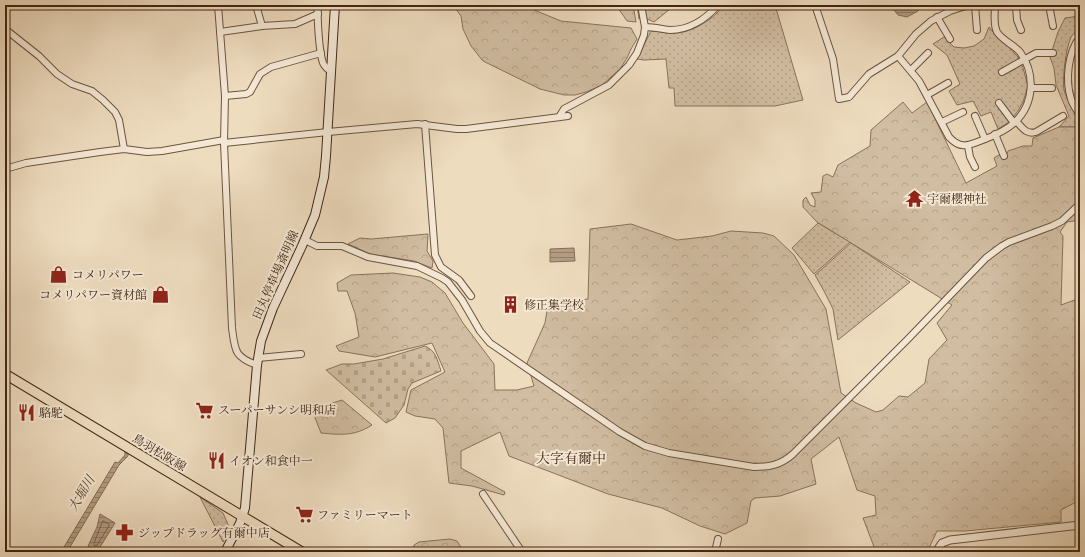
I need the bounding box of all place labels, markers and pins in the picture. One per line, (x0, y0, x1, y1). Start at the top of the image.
temple icon: 宇爾櫻神社 (904, 189, 924, 209)
place label: 宇爾櫻神社 (927, 192, 987, 207)
shop icon: コメリパワー (49, 265, 69, 285)
place label: コメリパワー (72, 268, 144, 283)
shop icon: コメリパワー資材館 (150, 285, 170, 305)
place label: コメリパワー資材館 (39, 288, 147, 303)
building icon: 修正集学校 (501, 295, 521, 315)
place label: 修正集学校 (524, 298, 584, 313)
supermarket icon: スーパーサンシ明和店 (195, 400, 215, 420)
restaurant icon: 駱駝 (16, 403, 36, 423)
place label: スーパーサンシ明和店 (218, 403, 336, 418)
place label: 駱駝 (39, 406, 63, 421)
restaurant icon: イオン和食中一 (206, 451, 226, 471)
place label: イオン和食中一 (229, 454, 313, 469)
supermarket icon: ファミリーマート (294, 505, 314, 525)
place label: ファミリーマート (317, 508, 413, 523)
pharmacy icon: ジップドラッグ有爾中店 (115, 523, 135, 543)
place label: ジップドラッグ有爾中店 (138, 526, 270, 541)

